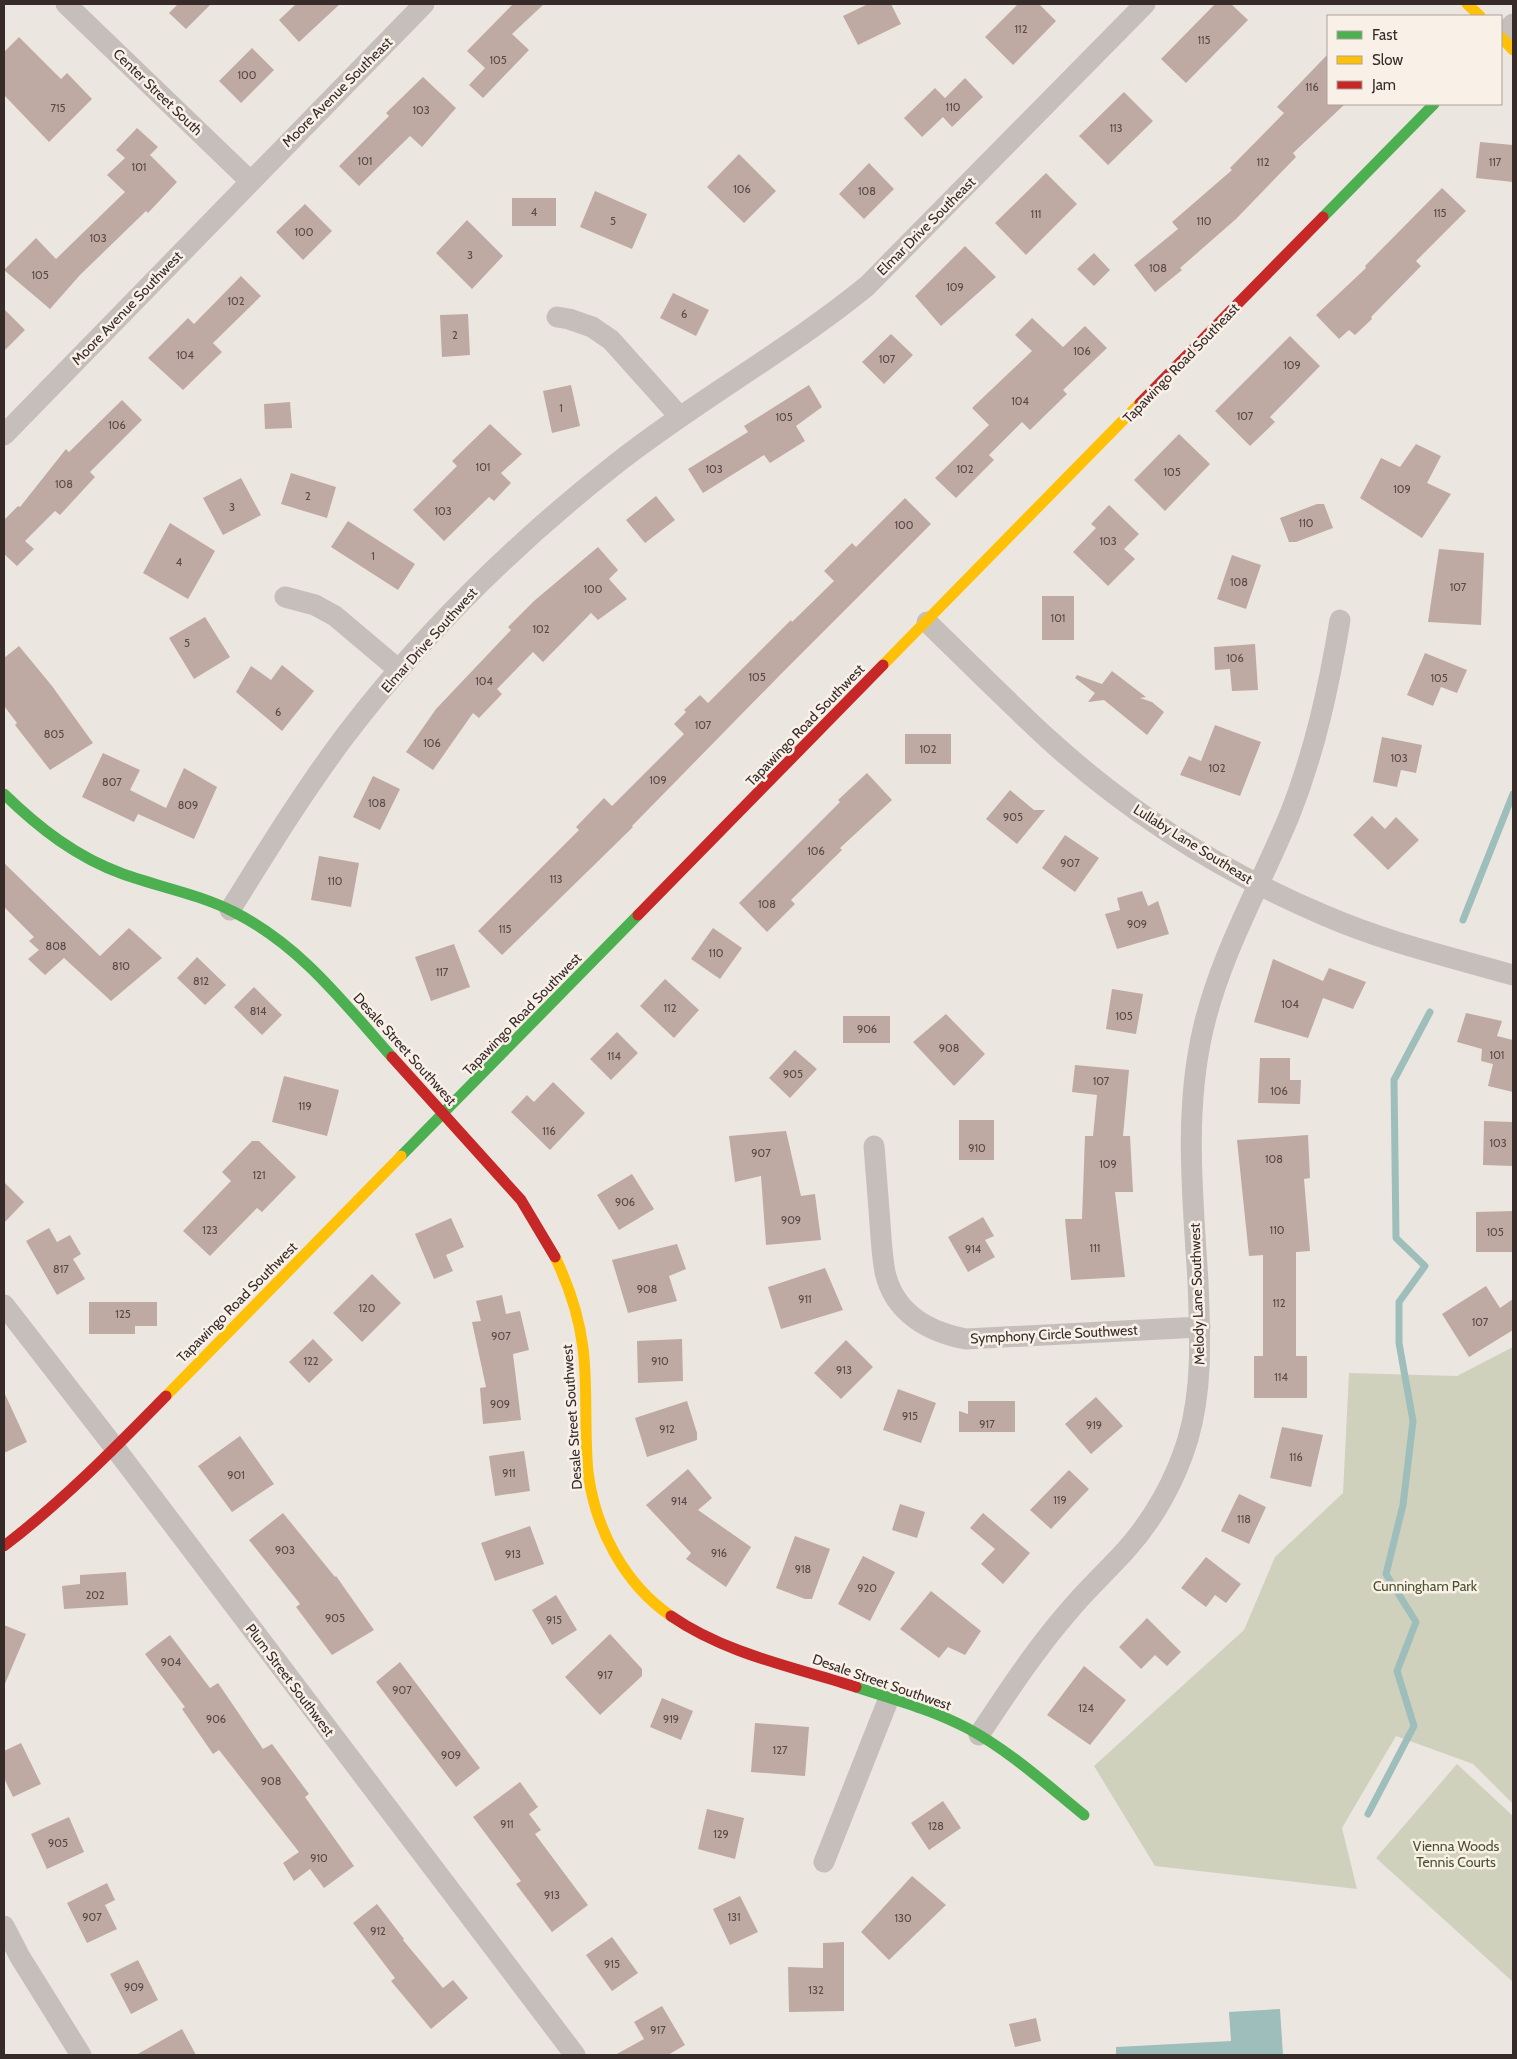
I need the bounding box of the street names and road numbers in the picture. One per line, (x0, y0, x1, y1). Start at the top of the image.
street label: Moore Avenue Southeast (278, 33, 396, 151)
street label: Center Street South (110, 45, 206, 139)
street label: Elmar Drive Southeast (873, 173, 979, 279)
street label: Moore Avenue Southwest (68, 247, 186, 369)
street label: Tapawingo Road Southeast (1119, 299, 1243, 427)
street label: Elmar Drive Southwest (377, 583, 481, 696)
street label: Tapawingo Road Southwest (742, 660, 868, 790)
street label: Lullaby Lane Southeast (1130, 800, 1256, 888)
street label: Tapawingo Road Southwest (459, 949, 585, 1079)
street label: Desale Street Southwest (350, 989, 461, 1109)
street label: Melody Lane Southwest (1186, 1222, 1208, 1365)
street label: Tapawingo Road Southwest (173, 1238, 301, 1366)
street label: Symphony Circle Southwest (970, 1321, 1138, 1347)
street label: Desale Street Southwest (558, 1343, 586, 1490)
street label: Plum Street Southwest (242, 1620, 338, 1740)
street label: Desale Street Southwest (810, 1650, 954, 1714)

